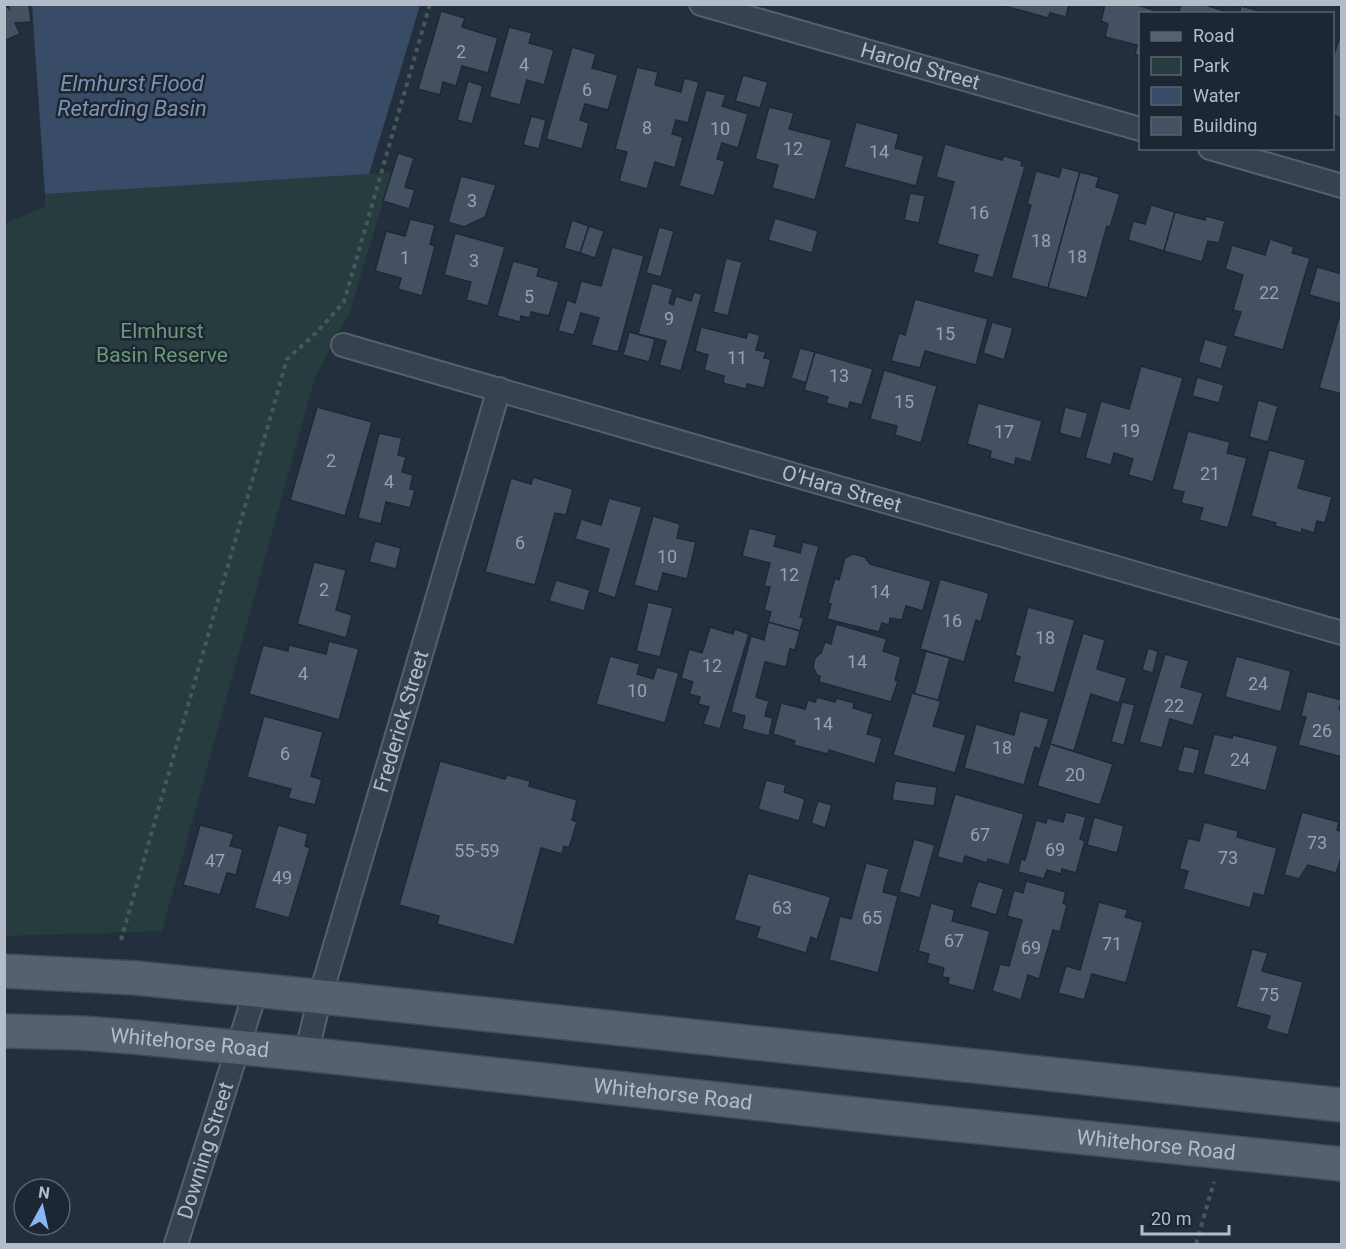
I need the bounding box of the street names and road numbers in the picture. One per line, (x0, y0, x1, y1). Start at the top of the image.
street label: Harold Street (858, 38, 983, 95)
street label: O'Hara Street (779, 460, 904, 517)
street label: Frederick Street (369, 647, 433, 795)
street label: Whitehorse Road (109, 1023, 270, 1062)
street label: Whitehorse Road (592, 1074, 753, 1115)
street label: Downing Street (173, 1079, 238, 1222)
street label: Whitehorse Road (1076, 1125, 1237, 1165)

